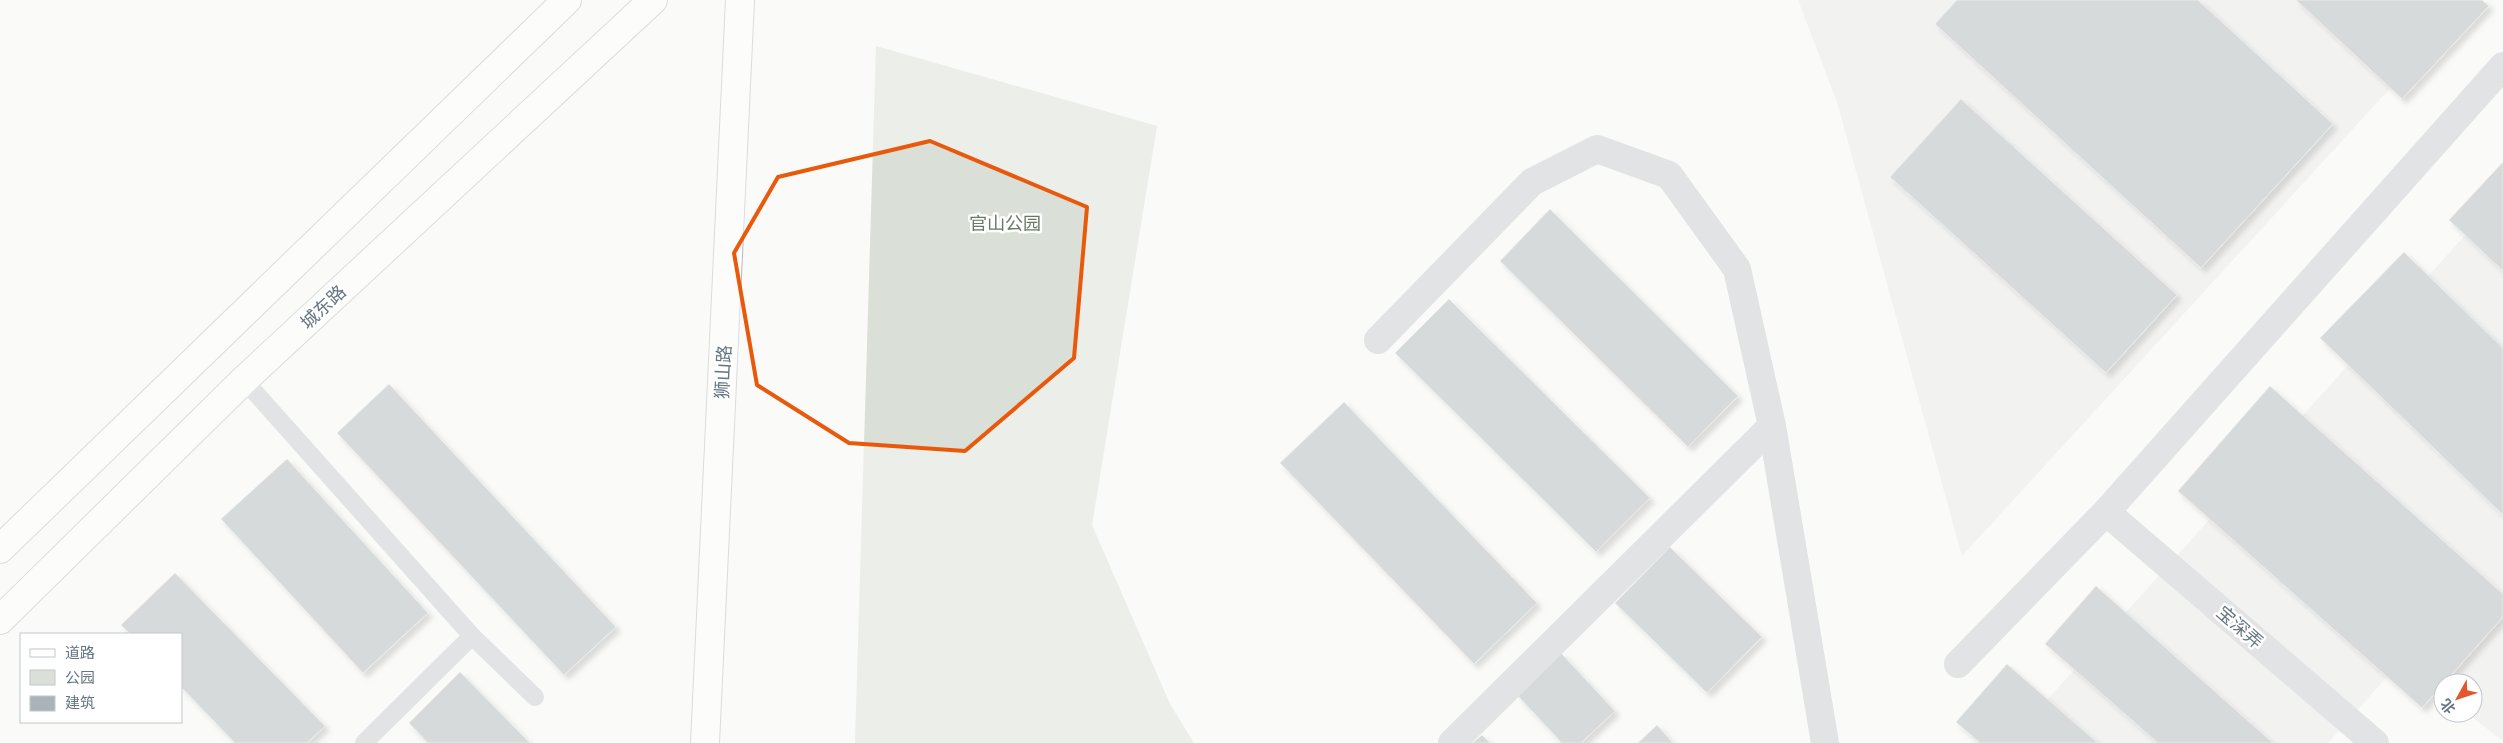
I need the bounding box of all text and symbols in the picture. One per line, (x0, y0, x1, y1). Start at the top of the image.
park label: 官山公园 (969, 213, 1041, 234)
street label: 城东路 (296, 281, 350, 333)
street label: 狮山路 (711, 344, 735, 400)
street label: 宝深弄 (2213, 601, 2267, 653)
legend (20, 633, 182, 723)
text: 道路 (65, 643, 95, 662)
text: 公园 (65, 668, 95, 687)
north arrow (2433, 673, 2483, 723)
text: 建筑 (65, 693, 95, 712)
text: 北 (2437, 696, 2459, 718)

